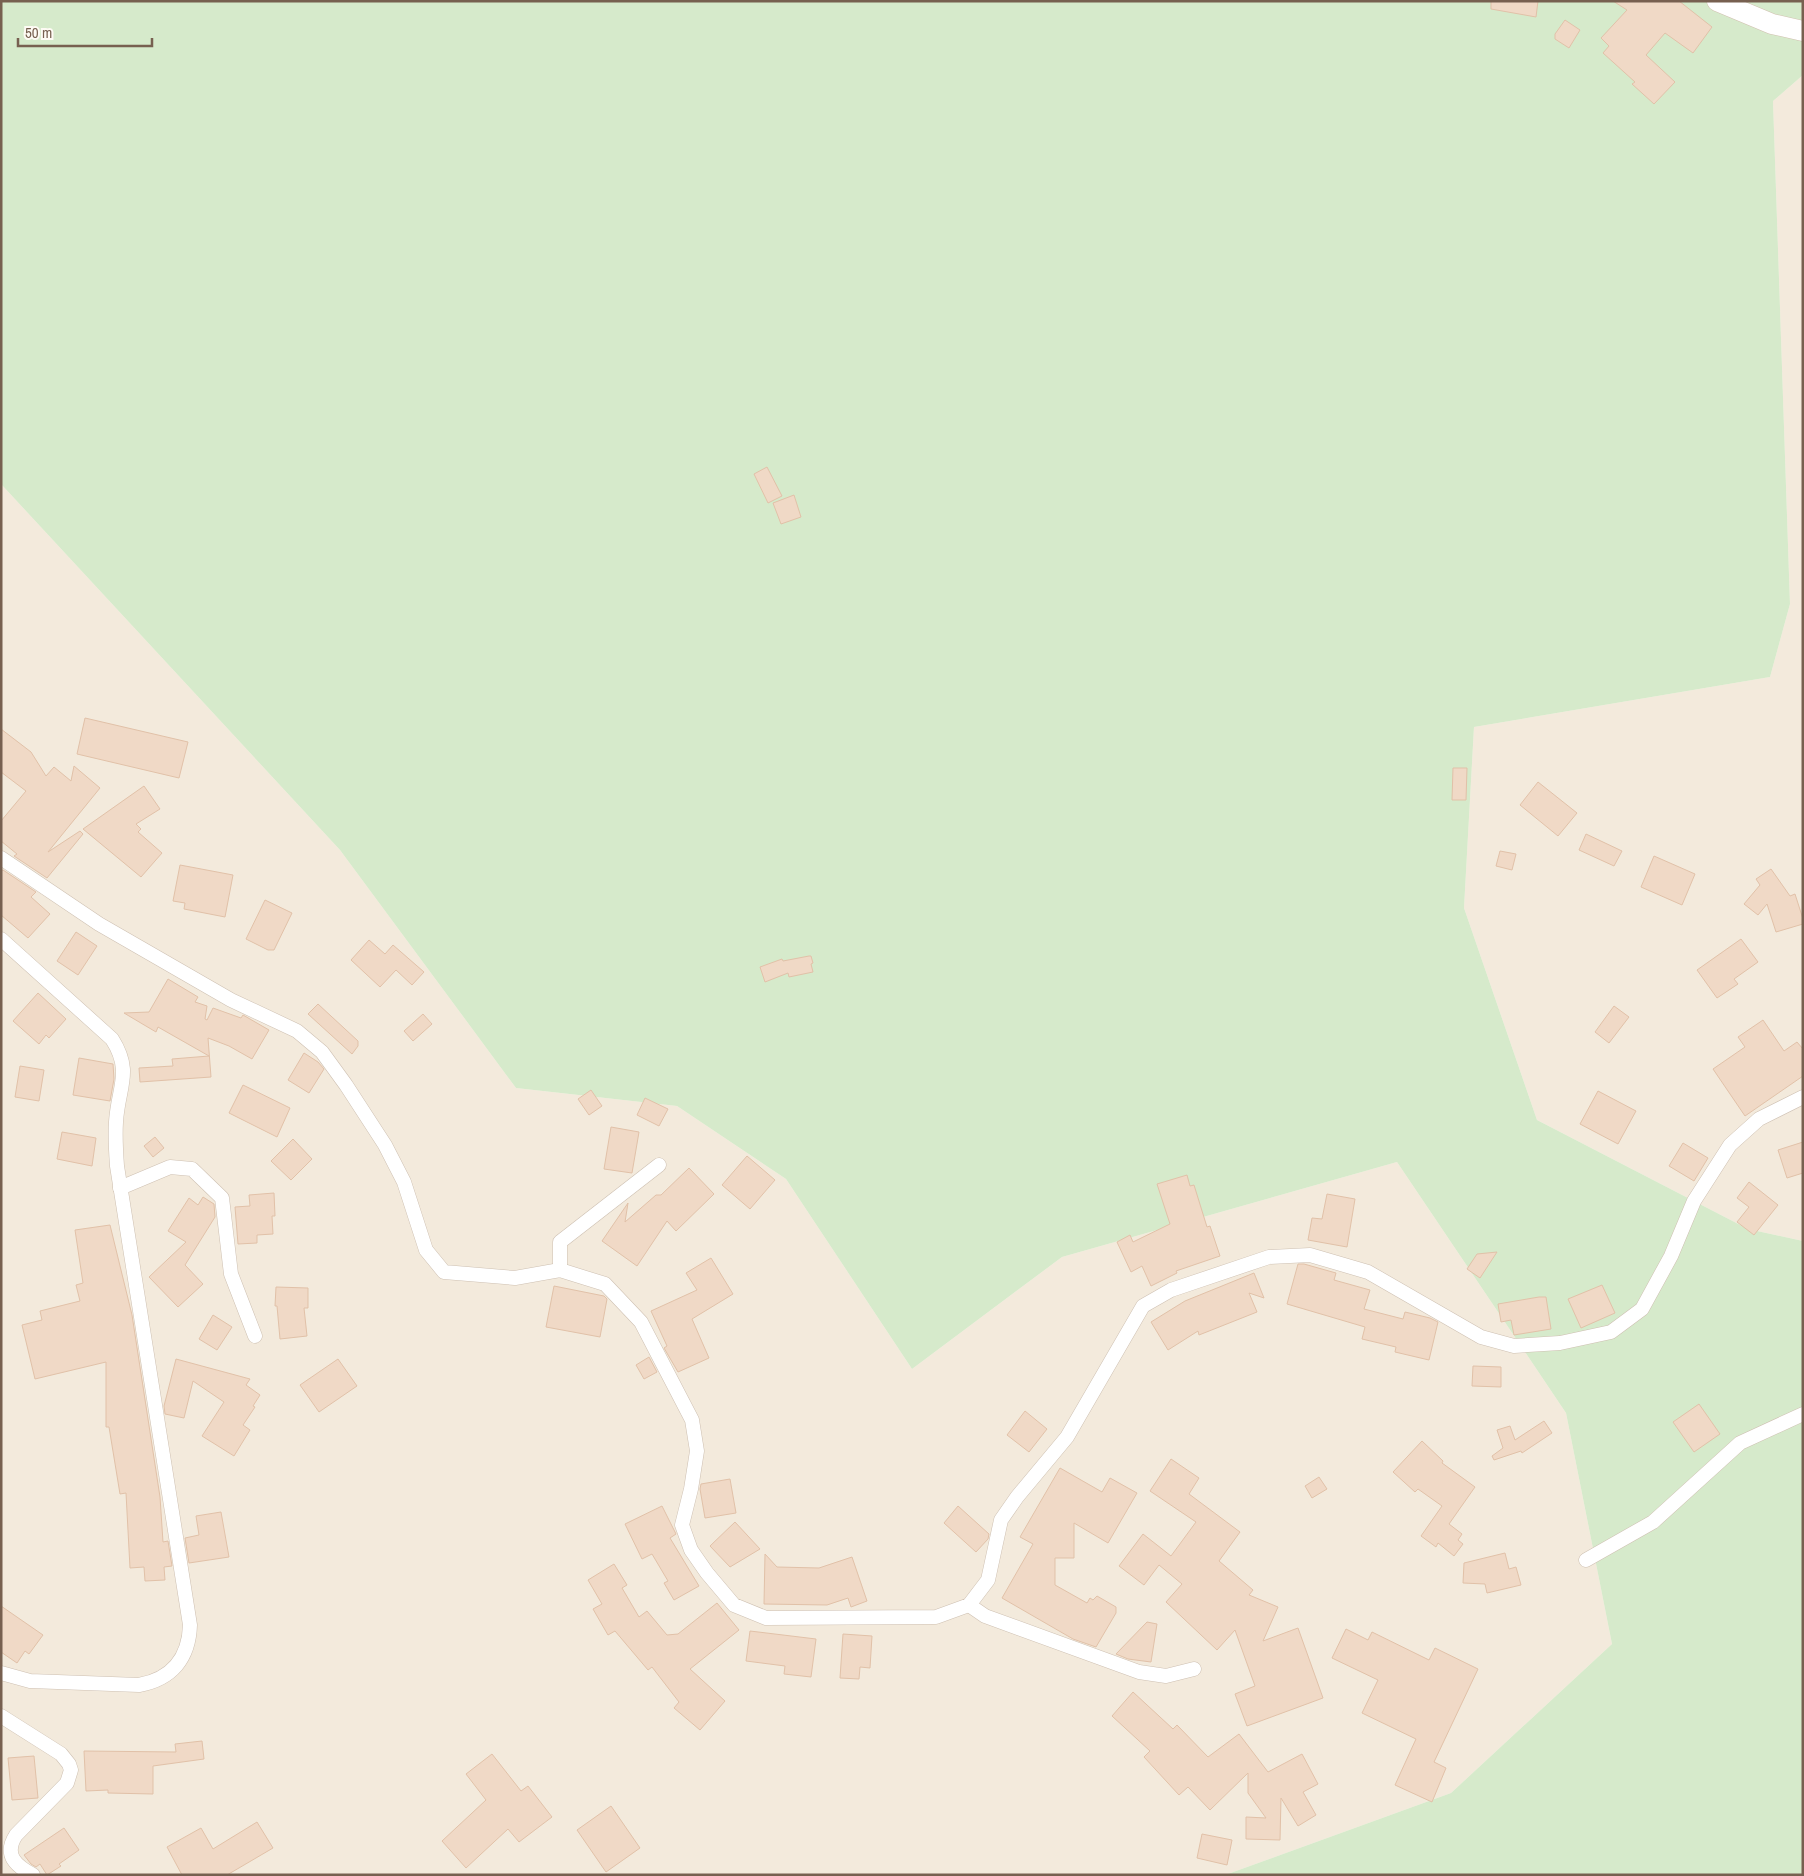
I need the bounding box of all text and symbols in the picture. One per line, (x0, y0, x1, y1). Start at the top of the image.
scale bar (18, 15, 151, 47)
text: 50 m (25, 22, 52, 43)

